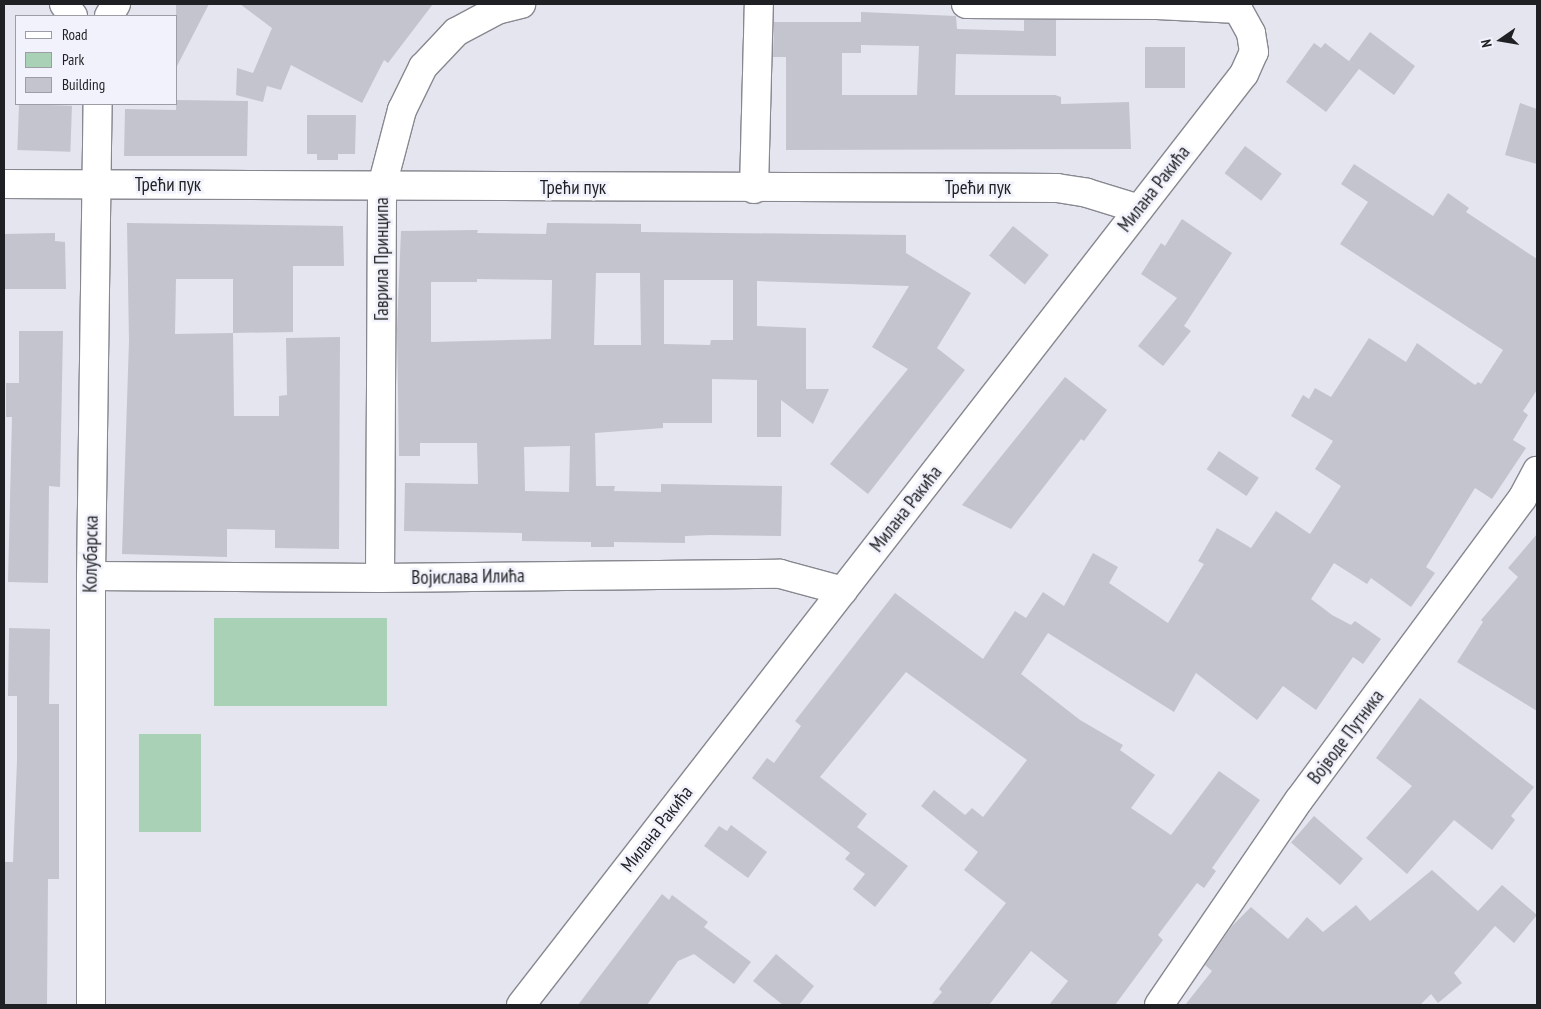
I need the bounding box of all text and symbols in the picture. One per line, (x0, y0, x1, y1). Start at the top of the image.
legend (15, 15, 178, 105)
north arrow (1476, 15, 1526, 65)
text: Road (62, 25, 88, 44)
text: N (1477, 38, 1496, 49)
text: Park (62, 50, 84, 69)
text: Building (62, 75, 105, 94)
street label: Милана Ракића (1113, 141, 1195, 237)
street label: Трећи пук (135, 174, 201, 196)
street label: Трећи пук (540, 177, 606, 199)
street label: Трећи пук (945, 177, 1011, 199)
street label: Гаврила Принципа (371, 197, 393, 321)
street label: Милана Ракића (865, 461, 947, 557)
street label: Колубарска (79, 515, 103, 593)
street label: Војислава Илића (411, 565, 525, 589)
street label: Војводе Путника (1303, 685, 1389, 789)
street label: Милана Ракића (616, 781, 698, 877)

